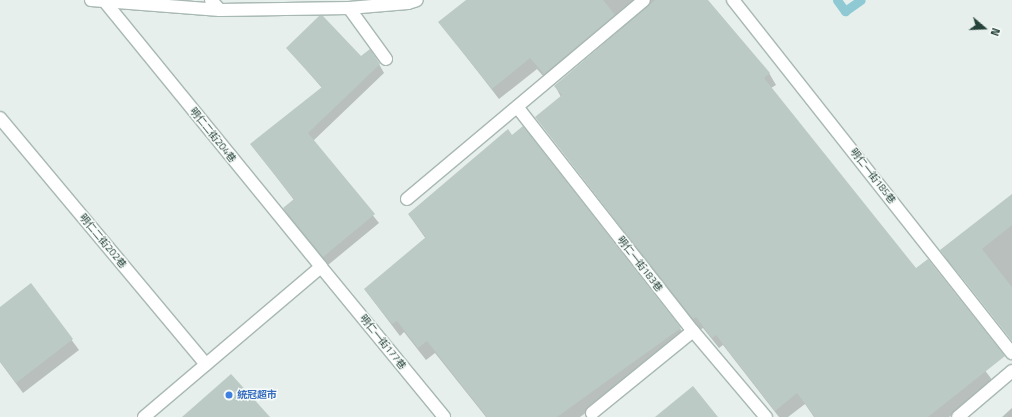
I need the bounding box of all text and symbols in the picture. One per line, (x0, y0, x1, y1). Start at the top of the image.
north arrow (964, 8, 1004, 48)
text: N (987, 26, 1004, 38)
street label: 明仁二街204巷 (187, 105, 239, 165)
street label: 明仁一街185巷 (848, 146, 898, 206)
street label: 明仁二街202巷 (77, 212, 129, 270)
street label: 明仁一街183巷 (615, 234, 665, 294)
street label: 明仁一街177巷 (357, 312, 409, 372)
place label: 統冠超市 (237, 389, 277, 401)
marker: 統冠超市 (224, 390, 234, 400)

